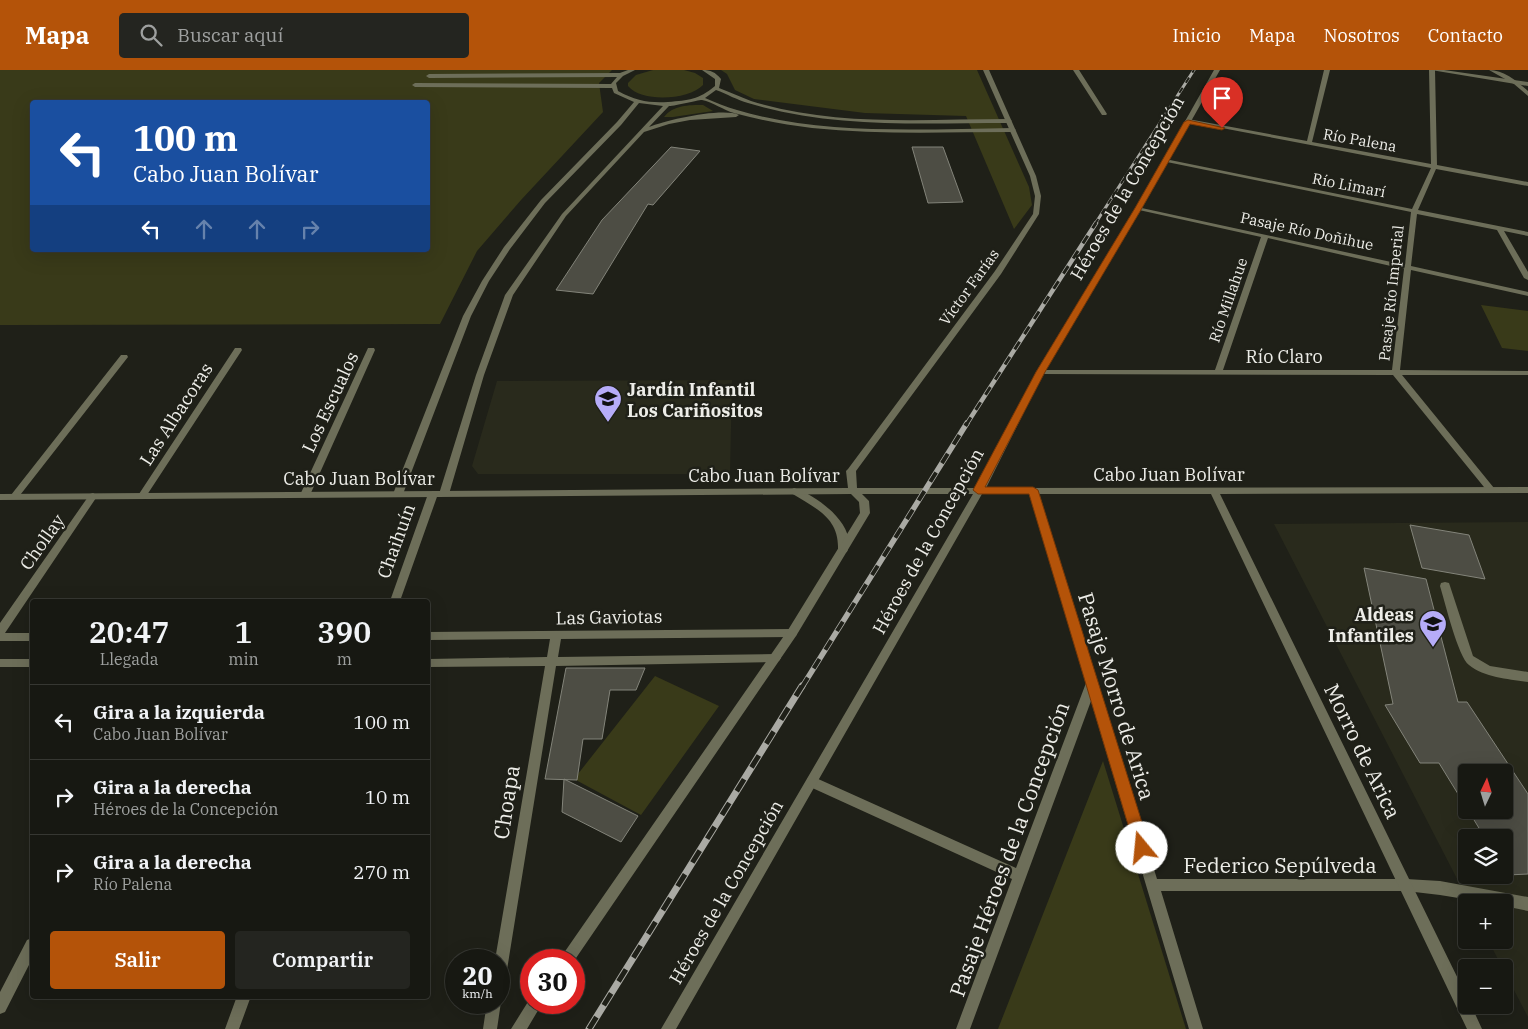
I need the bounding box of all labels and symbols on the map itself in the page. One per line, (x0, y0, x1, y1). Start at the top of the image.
pin (1201, 77, 1243, 128)
street label: Héroes de la Concepción (1065, 92, 1189, 284)
street label: Río Palena (1322, 124, 1398, 156)
street label: Río Limarí (1311, 169, 1388, 201)
street label: Pasaje Río Doñihue (1239, 208, 1375, 254)
street label: Pasaje Río Imperial (1374, 224, 1408, 362)
street label: Víctor Farías (935, 245, 1003, 329)
street label: Río Millahue (1205, 255, 1251, 345)
street label: Río Claro (1245, 345, 1323, 368)
street label: Los Escualos (297, 348, 363, 456)
street label: Las Albacoras (134, 358, 218, 470)
place label: Jardín Infantil Los Cariñositos (627, 378, 763, 422)
school or university icon: Jardín Infantil Los Cariñositos (593, 384, 623, 423)
street label: Héroes de la Concepción (867, 444, 989, 638)
street label: Cabo Juan Bolívar (1093, 463, 1245, 486)
street label: Cabo Juan Bolívar (688, 464, 840, 487)
street label: Cabo Juan Bolívar (283, 467, 435, 490)
street label: Chaihuín (372, 500, 420, 582)
street label: Chollay (14, 509, 70, 574)
street label: Pasaje Morro de Arica (1072, 589, 1162, 803)
place label: Aldeas Infantiles (1328, 603, 1414, 647)
street label: Las Gaviotas (555, 605, 663, 629)
school or university icon: Aldeas Infantiles (1418, 609, 1448, 648)
street label: Morro de Arica (1318, 679, 1408, 823)
street label: Pasaje Héroes de la Concepción (943, 698, 1075, 1000)
street label: Choapa (486, 763, 526, 841)
north arrow (1458, 764, 1512, 819)
street label: Héroes de la Concepción (664, 796, 788, 988)
position arrow (1115, 821, 1167, 873)
street label: Federico Sepúlveda (1183, 851, 1377, 879)
speed limit sign: 30 (520, 949, 585, 1014)

